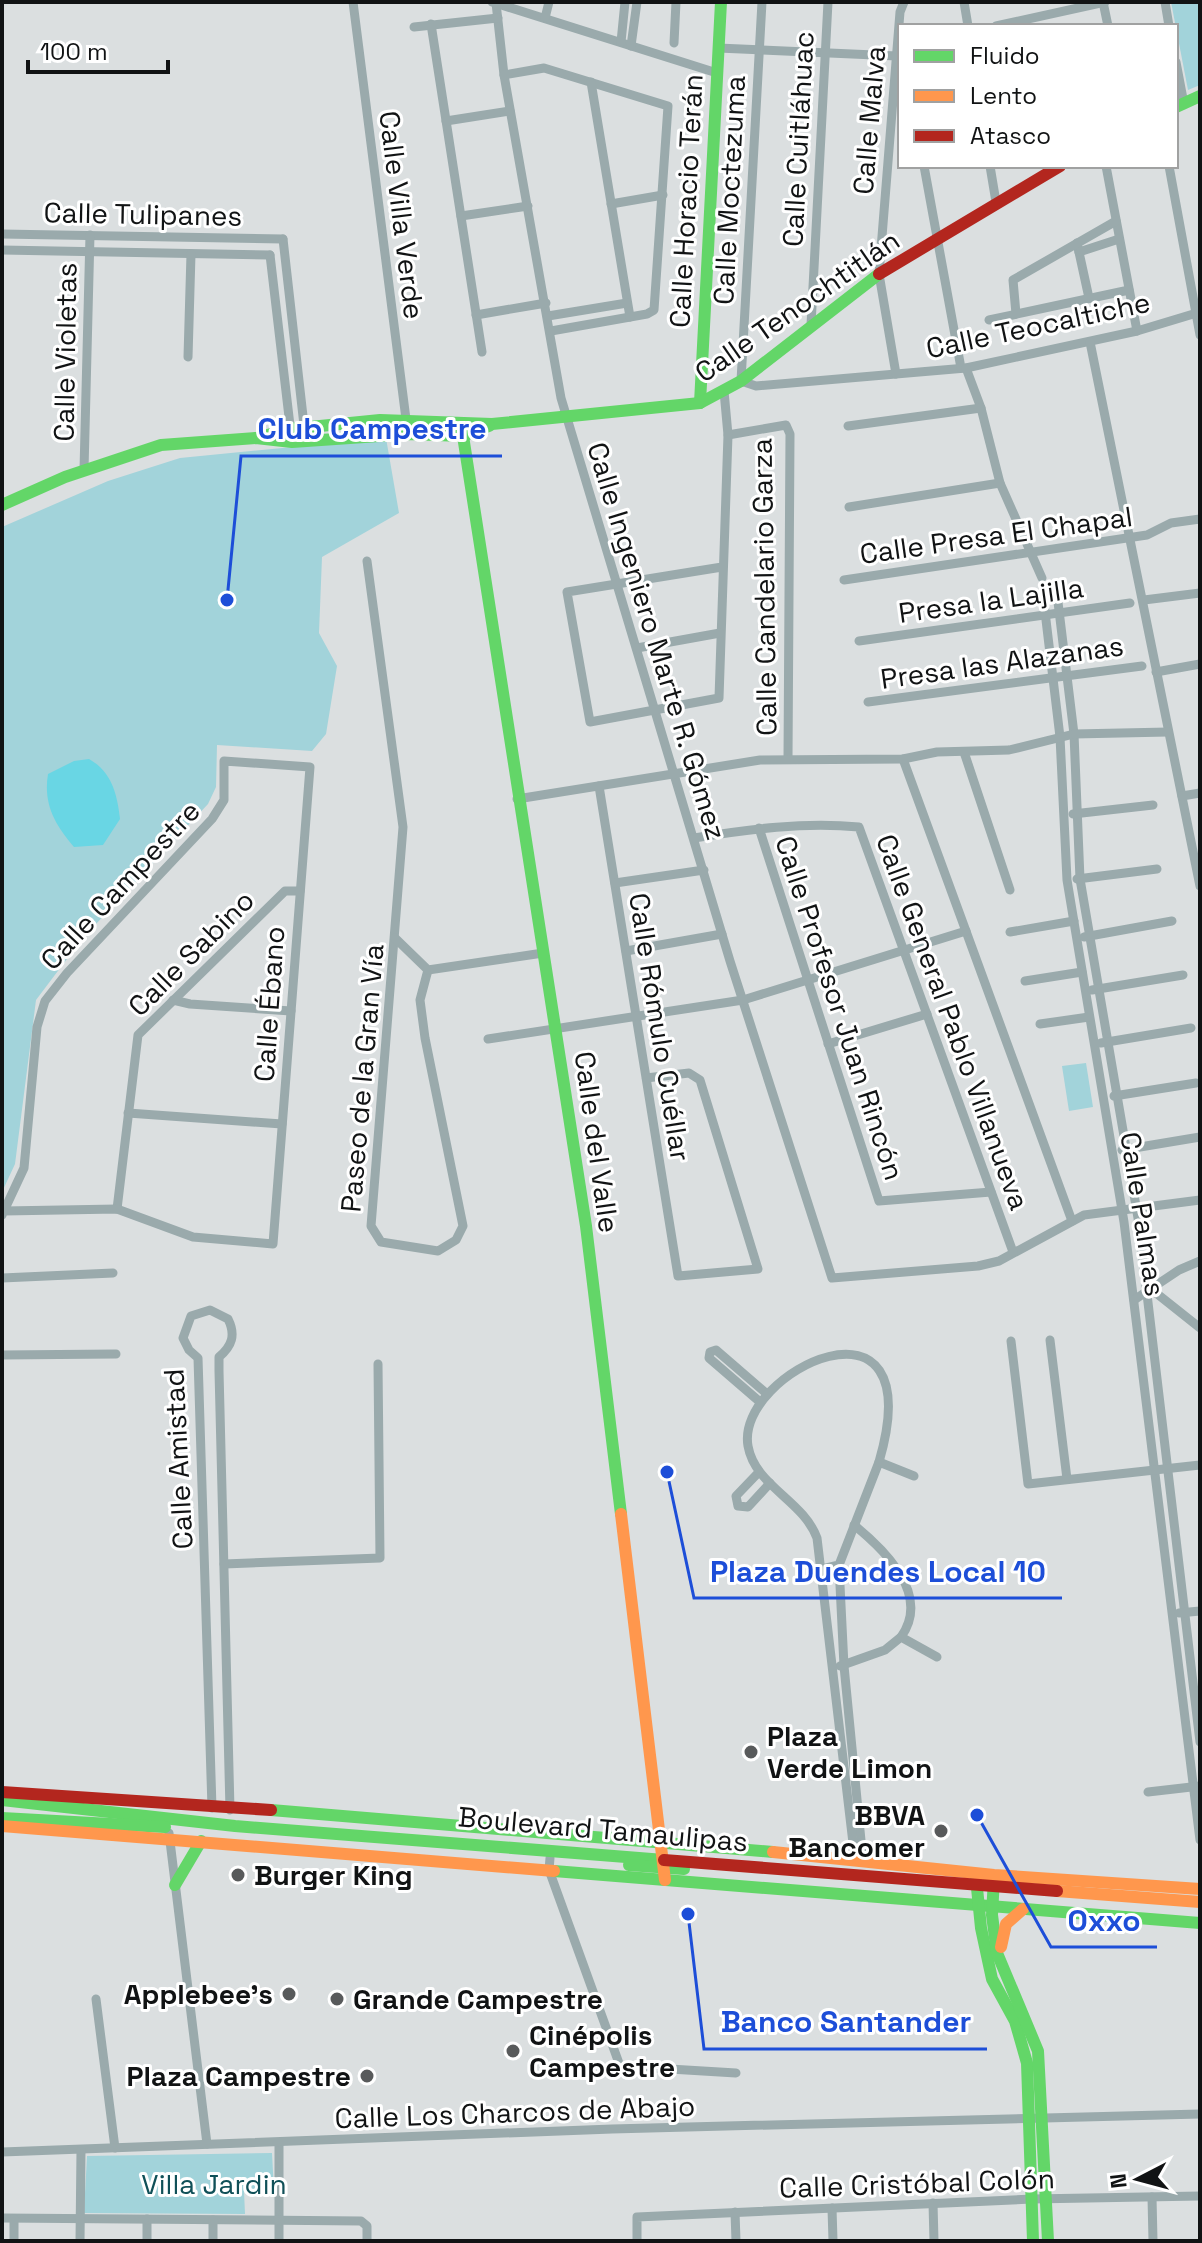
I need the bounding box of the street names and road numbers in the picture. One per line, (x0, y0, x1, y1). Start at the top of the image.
street label: Calle Cuitláhuac (774, 30, 822, 248)
street label: Calle Malva (845, 44, 893, 196)
street label: Calle Horacio Terán (661, 73, 711, 329)
street label: Calle Moctezuma (705, 74, 753, 306)
street label: Calle Villa Verde (371, 109, 433, 321)
street label: Calle Tulipanes (43, 194, 243, 234)
street label: Calle Tenochtitlán (688, 222, 906, 390)
street label: Calle Violetas (45, 262, 85, 442)
street label: Calle Teocaltiche (923, 284, 1153, 366)
street label: Calle Ingeniero Marte R. Gómez (579, 438, 735, 844)
street label: Calle Candelario Garza (743, 438, 785, 736)
street label: Calle Presa El Chapal (857, 498, 1135, 572)
street label: Presa la Lajilla (896, 569, 1086, 631)
street label: Presa las Alazanas (878, 627, 1126, 697)
street label: Calle Campestre (32, 793, 208, 977)
street label: Calle General Pablo Villanueva (868, 829, 1038, 1215)
street label: Calle Profesor Juan Rincón (767, 831, 913, 1185)
street label: Calle Sabino (120, 882, 262, 1024)
street label: Calle Rómulo Cuéllar (621, 890, 699, 1164)
street label: Calle Ébano (246, 925, 292, 1083)
street label: Paseo de la Gran Vía (332, 942, 392, 1214)
street label: Calle del Valle (566, 1049, 628, 1235)
street label: Calle Palmas (1112, 1129, 1174, 1299)
street label: Calle Amistad (155, 1368, 201, 1550)
street label: Boulevard Tamaulipas (457, 1798, 749, 1860)
street label: Calle Los Charcos de Abajo (334, 2088, 696, 2136)
street label: Calle Cristóbal Colón (779, 2160, 1055, 2206)

